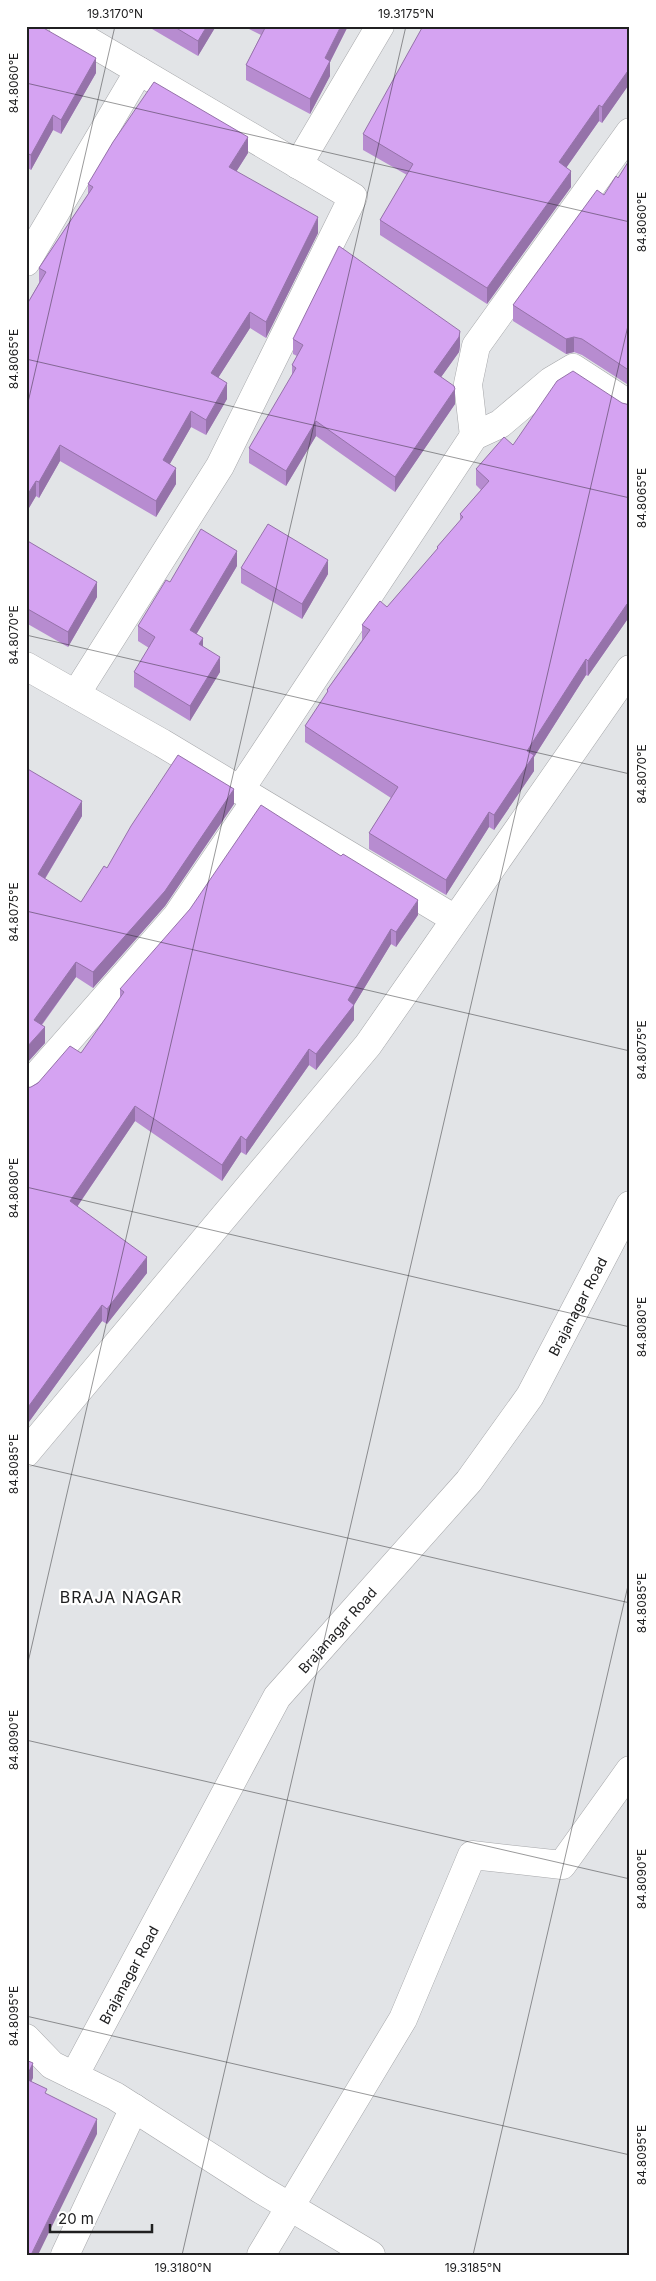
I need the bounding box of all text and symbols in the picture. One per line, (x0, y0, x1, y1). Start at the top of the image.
text: 19.3170°N (87, 6, 143, 21)
text: 19.3175°N (378, 6, 434, 21)
text: 84.8060°E (6, 53, 21, 113)
text: 84.8060°E (634, 192, 649, 252)
text: 84.8065°E (6, 329, 21, 389)
text: 84.8065°E (634, 468, 649, 528)
text: 84.8070°E (6, 605, 21, 665)
text: 84.8070°E (634, 744, 649, 804)
text: 84.8075°E (6, 882, 21, 942)
text: 84.8075°E (634, 1020, 649, 1080)
text: 84.8080°E (6, 1158, 21, 1218)
street label: Brajanagar Road (544, 1254, 610, 1358)
text: 84.8080°E (634, 1297, 649, 1357)
text: 84.8085°E (6, 1434, 21, 1494)
text: 84.8085°E (634, 1573, 649, 1633)
street label: Brajanagar Road (294, 1583, 379, 1676)
district label: BRAJA NAGAR (60, 1587, 182, 1607)
text: 84.8090°E (6, 1710, 21, 1770)
text: 84.8090°E (634, 1849, 649, 1909)
street label: Brajanagar Road (95, 1922, 162, 2027)
text: 84.8095°E (6, 1986, 21, 2046)
text: 84.8095°E (634, 2125, 649, 2185)
scale bar (50, 2201, 152, 2233)
text: 20 m (58, 2209, 94, 2228)
text: 19.3180°N (155, 2260, 211, 2275)
text: 19.3185°N (445, 2260, 501, 2275)

